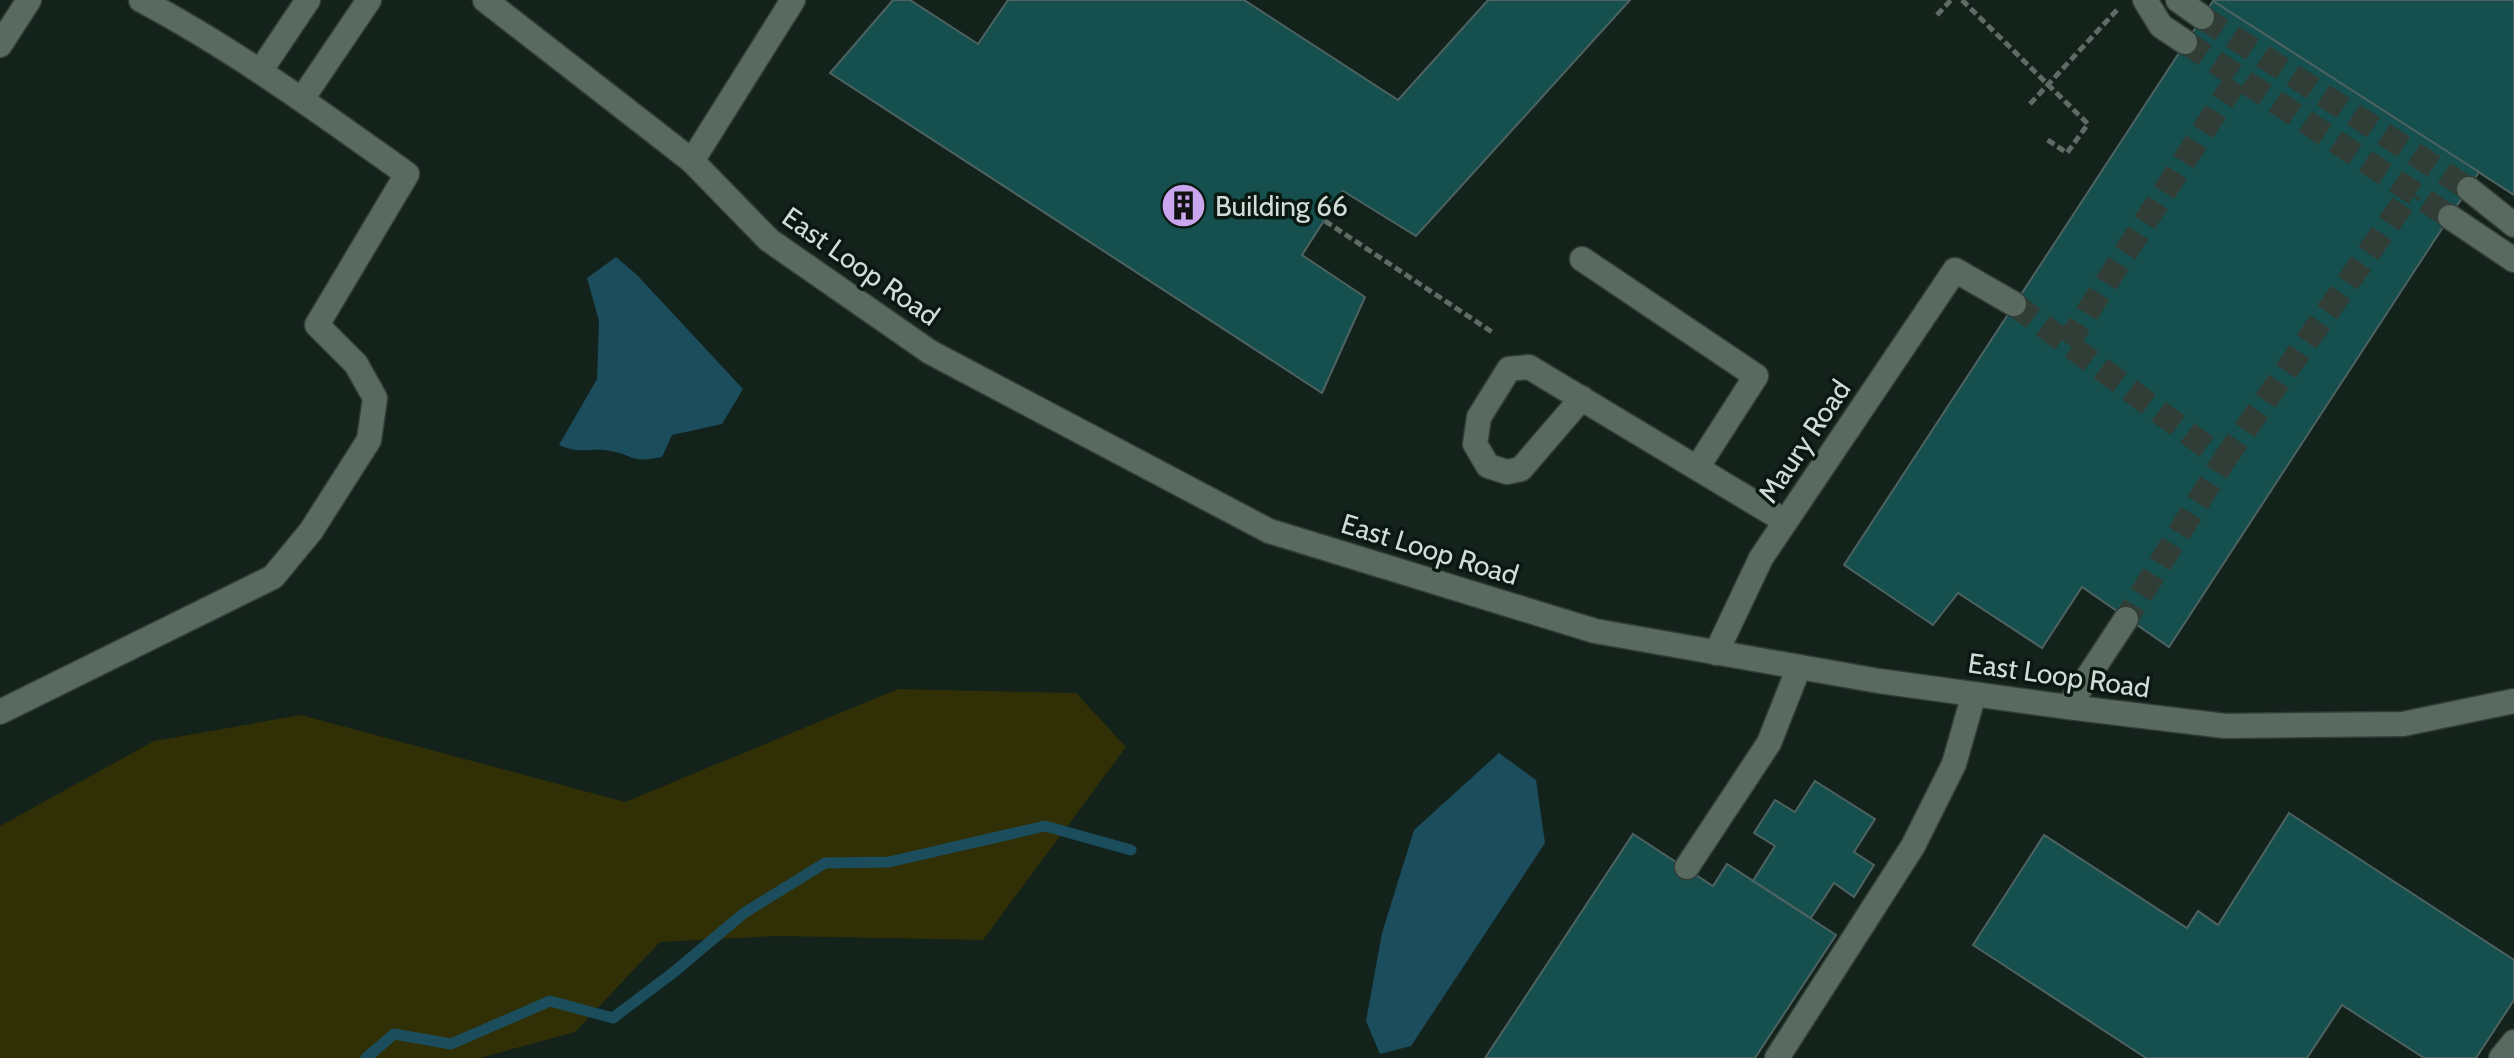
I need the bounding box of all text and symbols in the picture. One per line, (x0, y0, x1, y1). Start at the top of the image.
building icon: Building 66 (1160, 182, 1208, 230)
place label: Building 66 (1215, 189, 1348, 223)
street label: East Loop Road (776, 199, 946, 333)
street label: Maury Road (1751, 373, 1857, 509)
street label: East Loop Road (1337, 506, 1523, 592)
street label: East Loop Road (1966, 645, 2152, 705)

